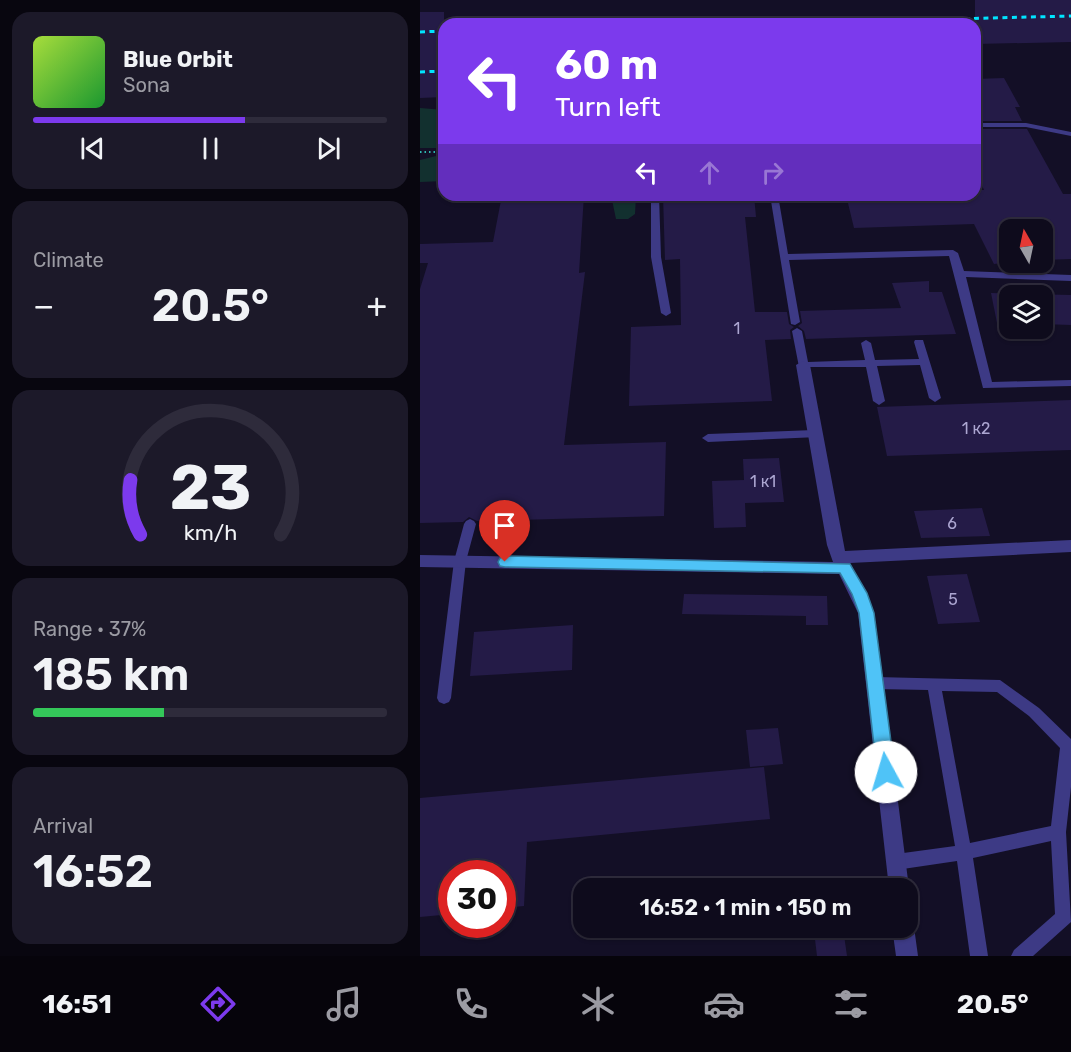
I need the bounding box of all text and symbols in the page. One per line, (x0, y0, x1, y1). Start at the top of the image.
text: 60 m (555, 40, 658, 90)
icon: left (456, 42, 534, 120)
text: Blue Orbit (123, 46, 233, 73)
text: Sona (123, 73, 170, 97)
text: Turn left (555, 91, 660, 123)
icon: previous (76, 132, 109, 165)
icon: pause (194, 132, 227, 165)
icon: next (312, 132, 345, 165)
icon: left (630, 156, 663, 189)
icon: ahead (693, 156, 726, 189)
icon: right (756, 156, 789, 189)
north arrow (999, 219, 1053, 273)
map controls (999, 219, 1053, 339)
text: Climate (33, 248, 104, 272)
text: 20.5° (152, 279, 269, 332)
button: layers (999, 285, 1053, 339)
text: − (33, 286, 54, 325)
text: + (366, 286, 387, 325)
house number: 1 (734, 319, 740, 338)
house number: 1 к2 (962, 419, 990, 438)
text: 23 (169, 451, 251, 525)
house number: 1 к1 (750, 472, 776, 491)
pin (479, 500, 530, 562)
icon: arrive (488, 509, 521, 542)
house number: 6 (947, 514, 957, 533)
text: km/h (183, 520, 237, 545)
house number: 5 (948, 590, 958, 609)
text: Range · 37% (33, 617, 146, 641)
text: 185 km (33, 648, 189, 701)
position arrow (854, 740, 918, 804)
text: Arrival (33, 814, 93, 838)
text: 16:52 (33, 845, 153, 898)
speed limit sign: 30 (438, 860, 516, 938)
text: 16:52 · 1 min · 150 m (640, 894, 851, 921)
icon: directions (197, 983, 239, 1025)
icon: music (323, 983, 365, 1025)
icon: phone (450, 983, 492, 1025)
icon: climate (577, 983, 619, 1025)
icon: car (703, 983, 745, 1025)
icon: filters (830, 983, 872, 1025)
text: 16:51 (42, 988, 112, 1020)
text: 20.5° (957, 988, 1029, 1020)

